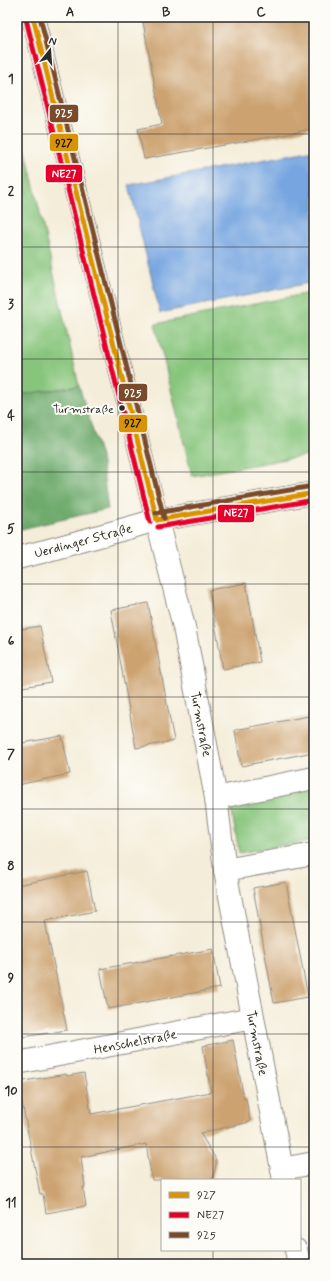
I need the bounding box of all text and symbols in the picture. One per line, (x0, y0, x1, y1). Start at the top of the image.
text: A (66, 4, 74, 21)
text: B (162, 4, 171, 21)
text: C (256, 4, 266, 21)
north arrow (30, 30, 70, 70)
text: N (47, 34, 58, 49)
text: 1 (8, 71, 14, 88)
line badge: 925 (49, 104, 79, 123)
text: 925 (55, 107, 73, 121)
line badge: 927 (49, 133, 79, 152)
text: 927 (55, 137, 74, 151)
line badge: NE27 (45, 164, 83, 183)
text: NE27 (52, 168, 77, 182)
text: 2 (8, 183, 15, 200)
text: 3 (8, 296, 14, 313)
line badge: 925 (118, 383, 148, 402)
text: 925 (124, 387, 142, 401)
place label: Turmstraße (53, 402, 114, 418)
marker: Turmstraße (117, 403, 127, 413)
text: 4 (7, 408, 15, 425)
line badge: 927 (118, 414, 148, 433)
text: 927 (124, 417, 143, 431)
line badge: NE27 (217, 504, 255, 523)
text: NE27 (224, 507, 249, 521)
street label: Uerdinger Straße (33, 520, 134, 563)
text: 5 (7, 521, 15, 538)
text: 6 (8, 633, 15, 650)
street label: Turmstraße (186, 690, 215, 758)
text: 7 (7, 746, 15, 763)
text: 8 (7, 858, 15, 875)
text: 9 (8, 970, 15, 987)
street label: Turmstraße (242, 1009, 271, 1077)
street label: Henschelstraße (92, 1026, 178, 1059)
text: 10 (4, 1083, 18, 1100)
legend (161, 1179, 301, 1251)
text: 927 (197, 1188, 216, 1204)
text: 11 (5, 1195, 17, 1212)
text: NE27 (197, 1208, 224, 1224)
text: 925 (197, 1228, 216, 1244)

